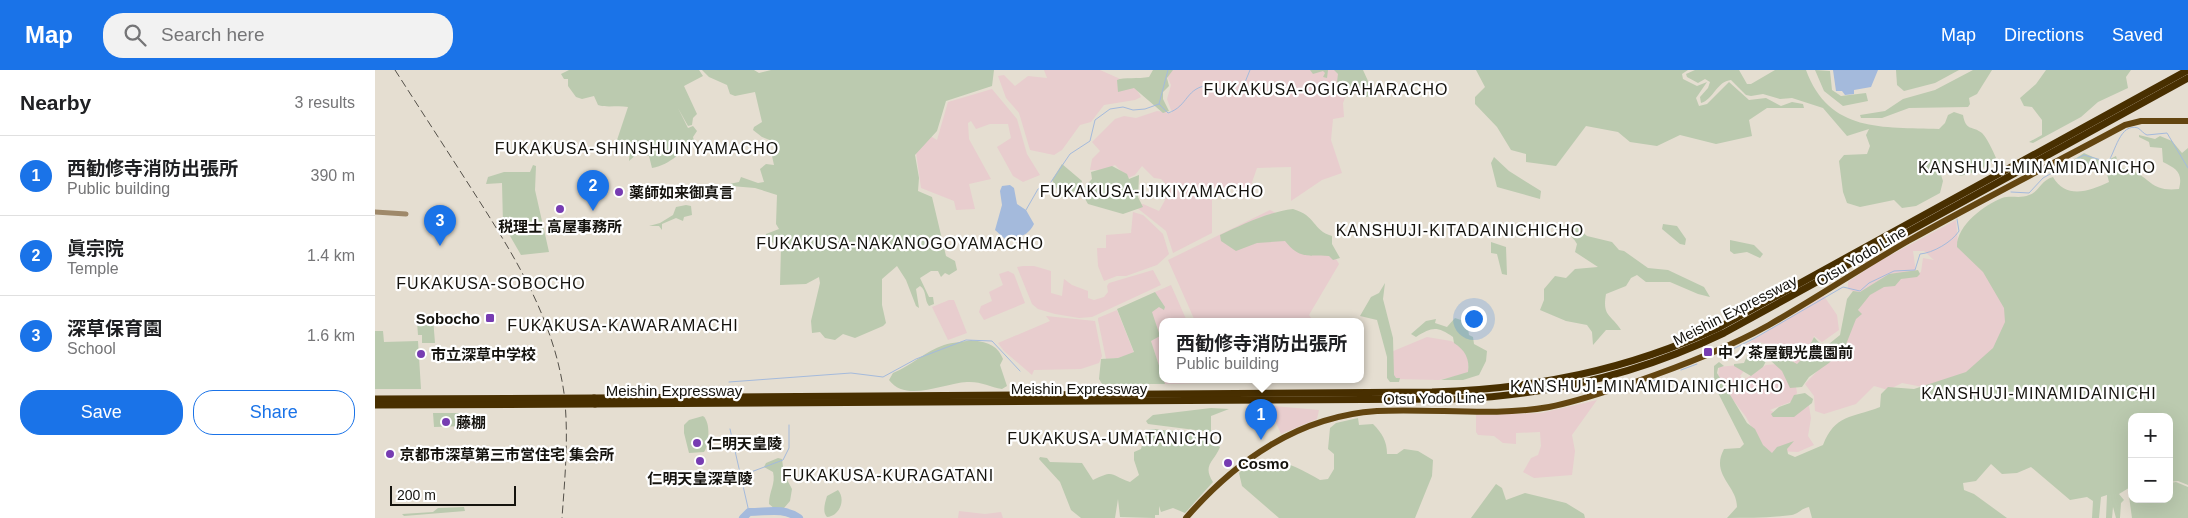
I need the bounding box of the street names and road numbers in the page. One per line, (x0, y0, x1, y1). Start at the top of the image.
street label: Otsu Yodo Line (1813, 223, 1909, 289)
street label: Meishin Expressway (1670, 271, 1800, 349)
street label: Meishin Expressway (1011, 380, 1148, 397)
street label: Meishin Expressway (606, 382, 743, 399)
street label: Otsu Yodo Line (1383, 389, 1485, 407)

